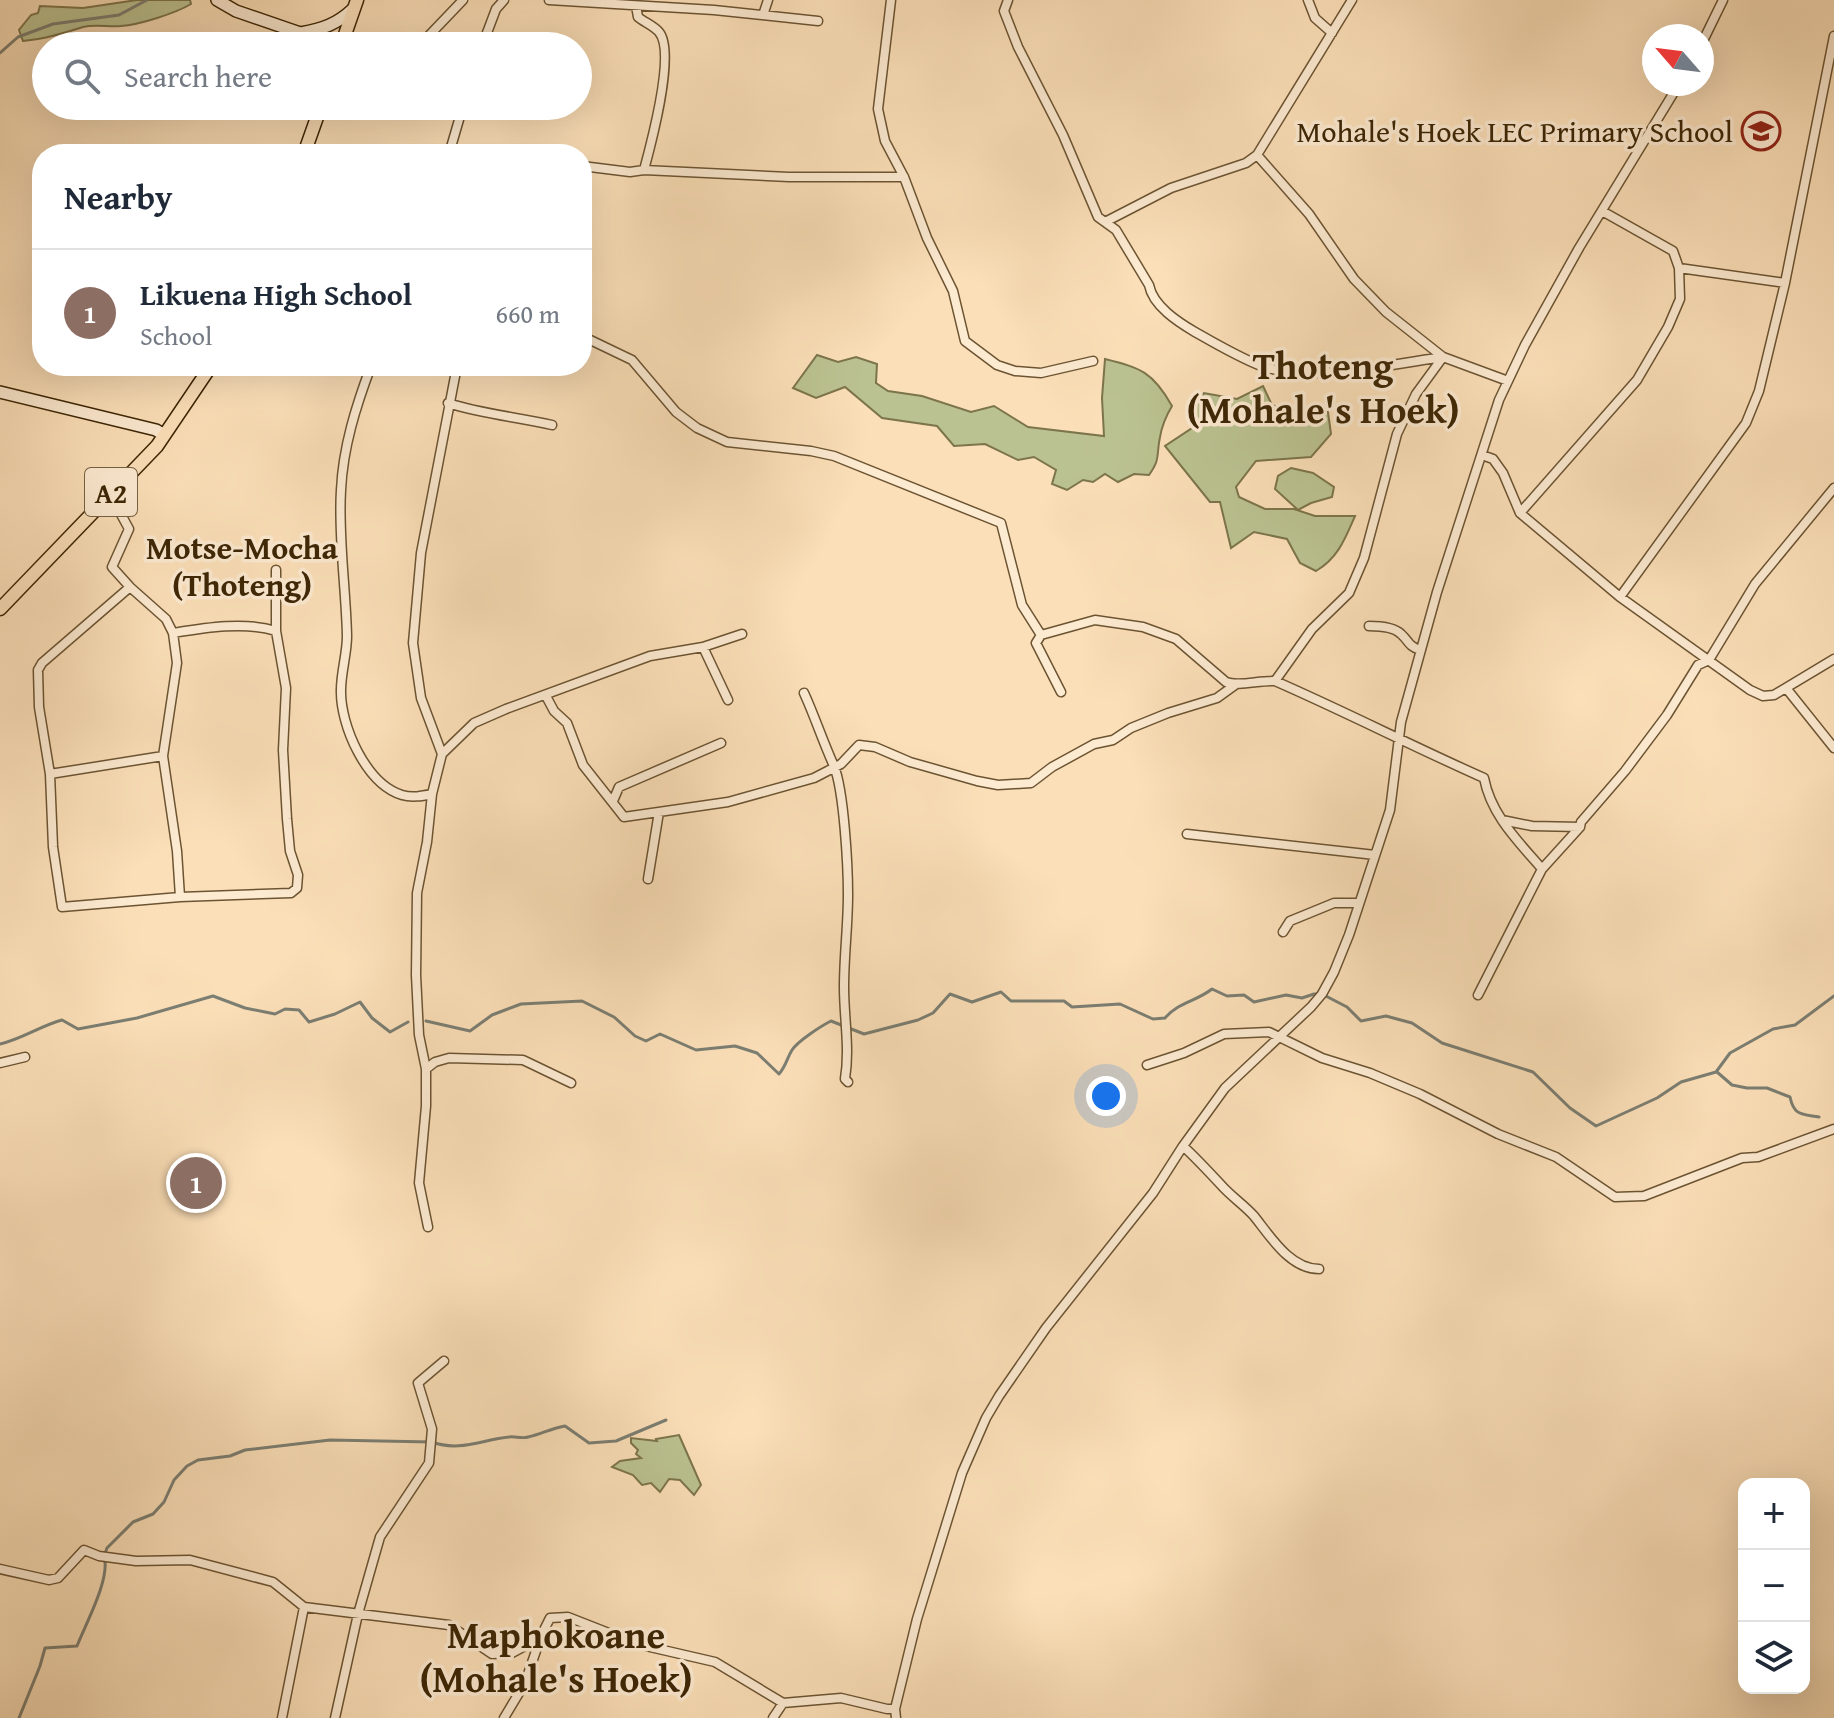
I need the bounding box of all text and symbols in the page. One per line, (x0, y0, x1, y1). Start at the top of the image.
north arrow (1642, 24, 1714, 96)
search box (32, 32, 592, 120)
icon: search (60, 54, 104, 98)
text: Search here (124, 54, 272, 98)
place label: Mohale's Hoek LEC Primary School (1297, 109, 1733, 153)
school or university icon: Mohale's Hoek LEC Primary School (1740, 110, 1782, 152)
text: Nearby (64, 172, 173, 221)
text: Likuena High School (140, 272, 412, 316)
text: 1 (83, 294, 97, 333)
text: 660 m (495, 294, 560, 333)
text: School (140, 316, 212, 355)
district label: Thoteng (Mohale's Hoek) (1187, 337, 1459, 437)
road number: A2 (85, 468, 137, 516)
district label: Motse-Mocha (Thoteng) (146, 524, 339, 608)
your location (1086, 1076, 1126, 1116)
pin: 1 (170, 1153, 222, 1213)
map controls (1738, 1478, 1810, 1694)
button: + (1738, 1478, 1810, 1550)
button: − (1738, 1550, 1810, 1622)
district label: Maphokoane (Mohale's Hoek) (420, 1606, 692, 1706)
button: layers (1738, 1622, 1810, 1694)

